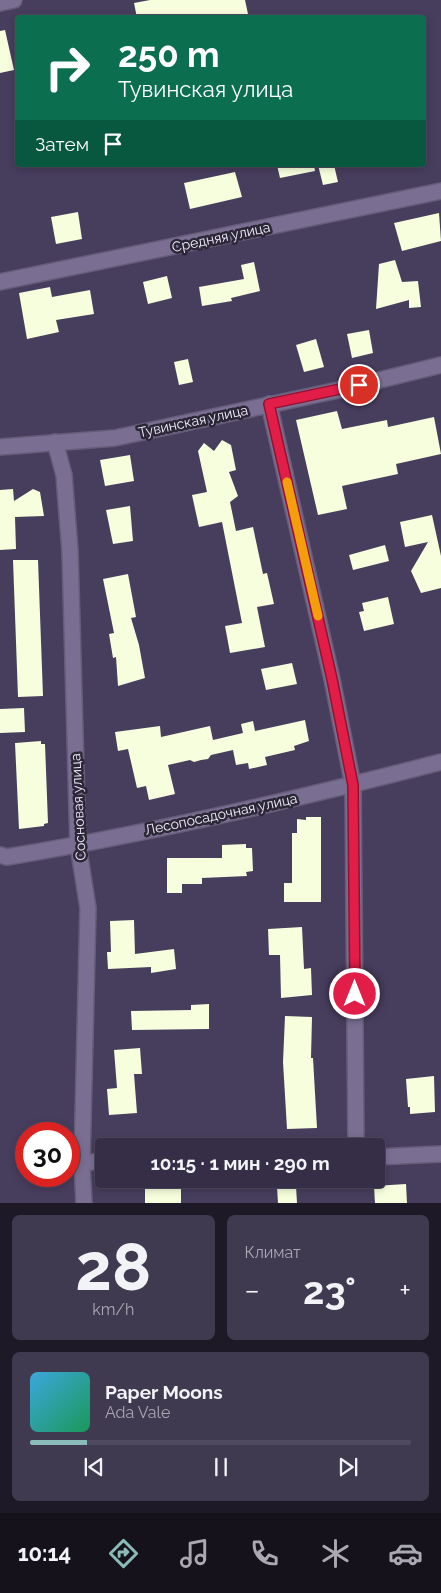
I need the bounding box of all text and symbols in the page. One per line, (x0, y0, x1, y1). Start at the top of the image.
text: 250 m (118, 34, 220, 75)
icon: right (35, 35, 100, 100)
text: Тувинская улица (118, 76, 293, 102)
icon: arrive (99, 130, 127, 158)
text: Затем (35, 133, 89, 155)
street label: Средняя улица (170, 219, 272, 255)
pin (338, 364, 380, 406)
icon: arrive (345, 371, 373, 399)
street label: Тувинская улица (137, 402, 249, 440)
street label: Сосновая улица (67, 753, 89, 861)
street label: Лесопосадочная улица (143, 790, 299, 838)
position arrow (328, 967, 380, 1019)
speed limit sign: 30 (15, 1122, 80, 1187)
text: 10:15 · 1 мин · 290 m (150, 1152, 330, 1174)
text: 28 (75, 1229, 151, 1305)
text: Климат (245, 1243, 301, 1262)
text: 23° (303, 1268, 356, 1313)
text: − (245, 1274, 260, 1307)
text: + (399, 1274, 411, 1307)
text: km/h (92, 1300, 134, 1319)
text: Paper Moons (105, 1381, 223, 1403)
text: Ada Vale (105, 1403, 170, 1422)
icon: previous (80, 1453, 108, 1481)
icon: pause (207, 1453, 235, 1481)
icon: next (334, 1453, 362, 1481)
icon: directions (106, 1536, 141, 1571)
icon: music (177, 1536, 212, 1571)
icon: phone (247, 1536, 282, 1571)
icon: climate (318, 1536, 353, 1571)
icon: car (388, 1536, 423, 1571)
text: 10:14 (18, 1540, 71, 1566)

